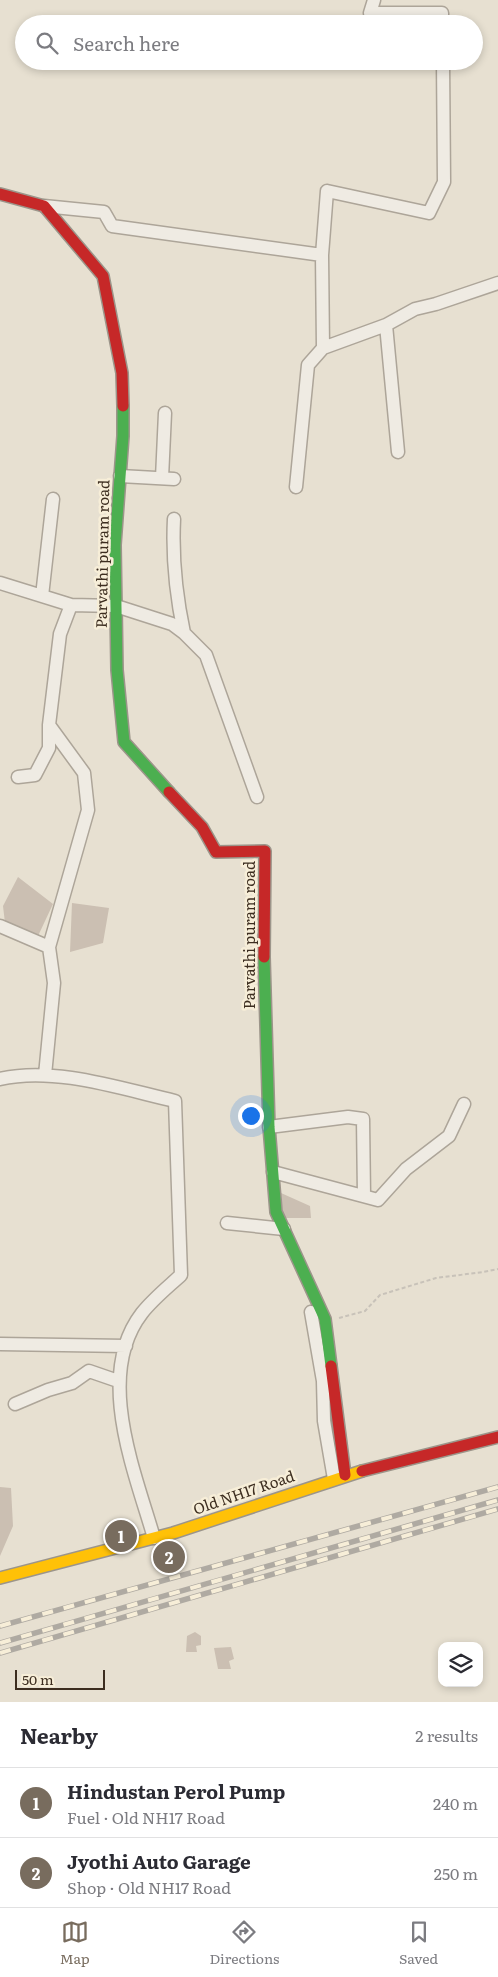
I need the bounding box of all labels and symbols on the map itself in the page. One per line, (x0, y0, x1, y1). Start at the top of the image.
street label: Parvathi puram road (89, 480, 114, 628)
street label: Parvathi puram road (237, 861, 260, 1009)
your location (238, 1103, 264, 1129)
street label: Old NH17 Road (190, 1463, 297, 1520)
pin: 1 (105, 1517, 137, 1555)
pin: 2 (153, 1538, 185, 1576)
scale bar (15, 1667, 105, 1690)

